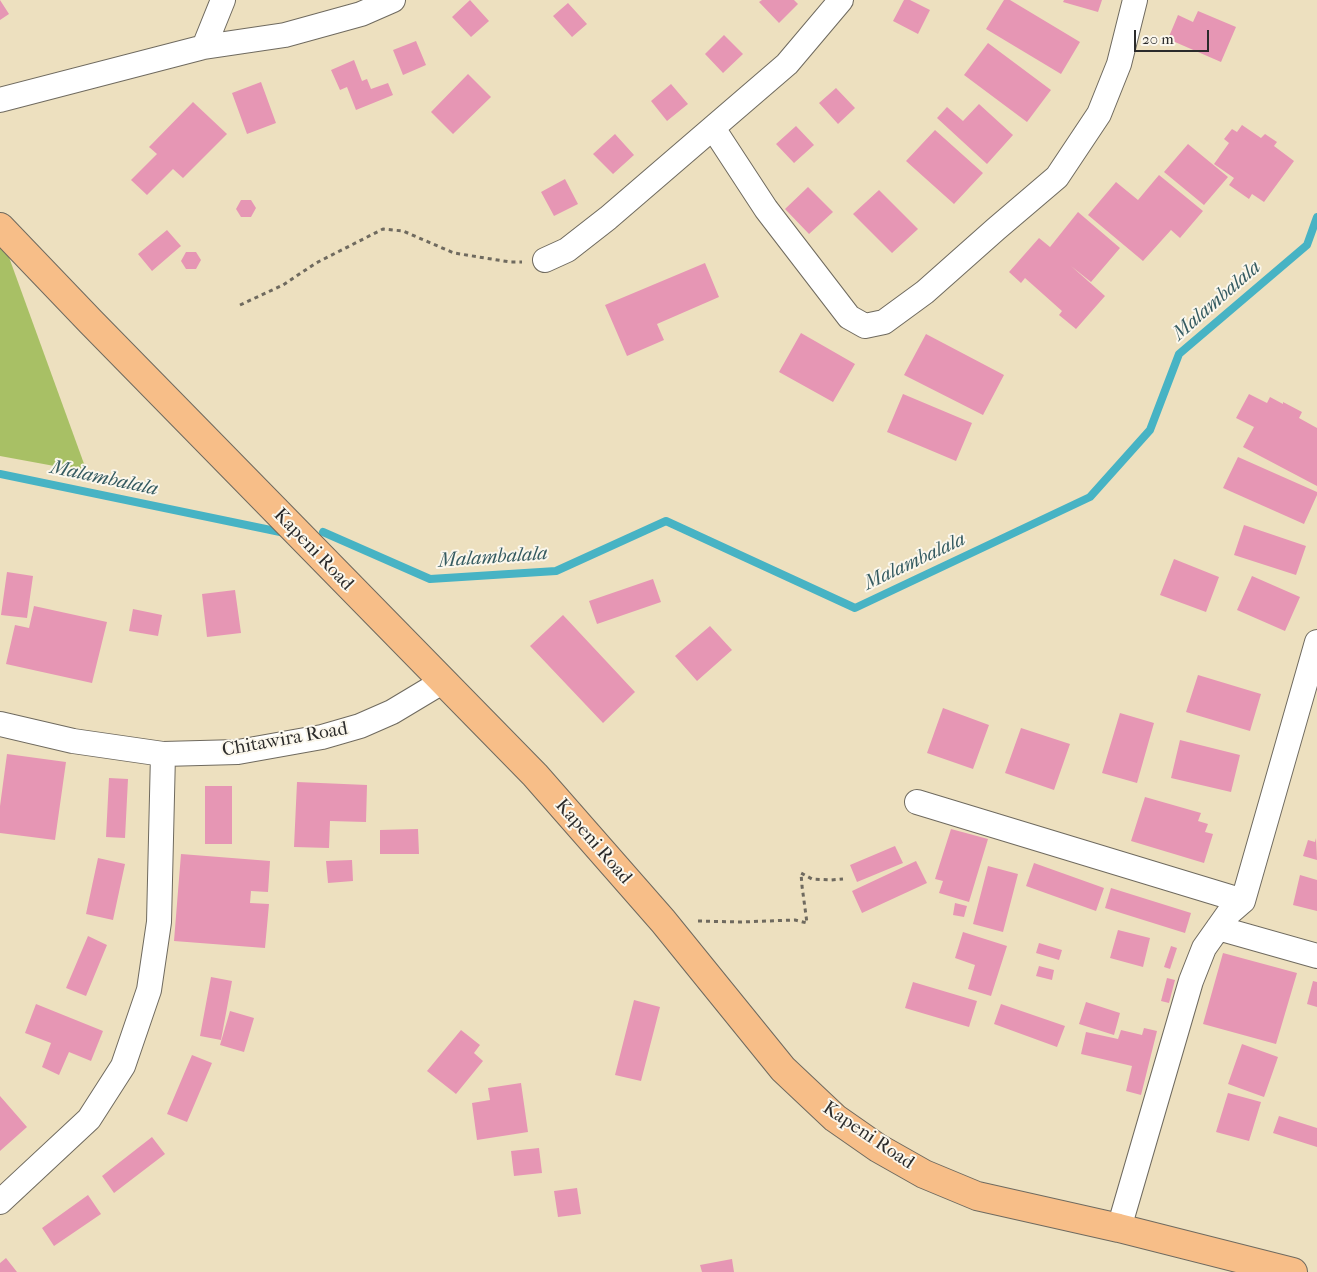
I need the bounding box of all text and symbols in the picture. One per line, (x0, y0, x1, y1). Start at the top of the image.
scale bar (1137, 20, 1212, 52)
text: 20 m (1142, 30, 1174, 48)
water label: Malambalala (1168, 256, 1266, 346)
water label: Malambalala (48, 456, 160, 502)
street label: Kapeni Road (268, 504, 358, 596)
water label: Malambalala (860, 528, 970, 596)
water label: Malambalala (438, 542, 548, 574)
street label: Chitawira Road (220, 718, 350, 762)
street label: Kapeni Road (550, 795, 636, 889)
street label: Kapeni Road (818, 1097, 918, 1175)

